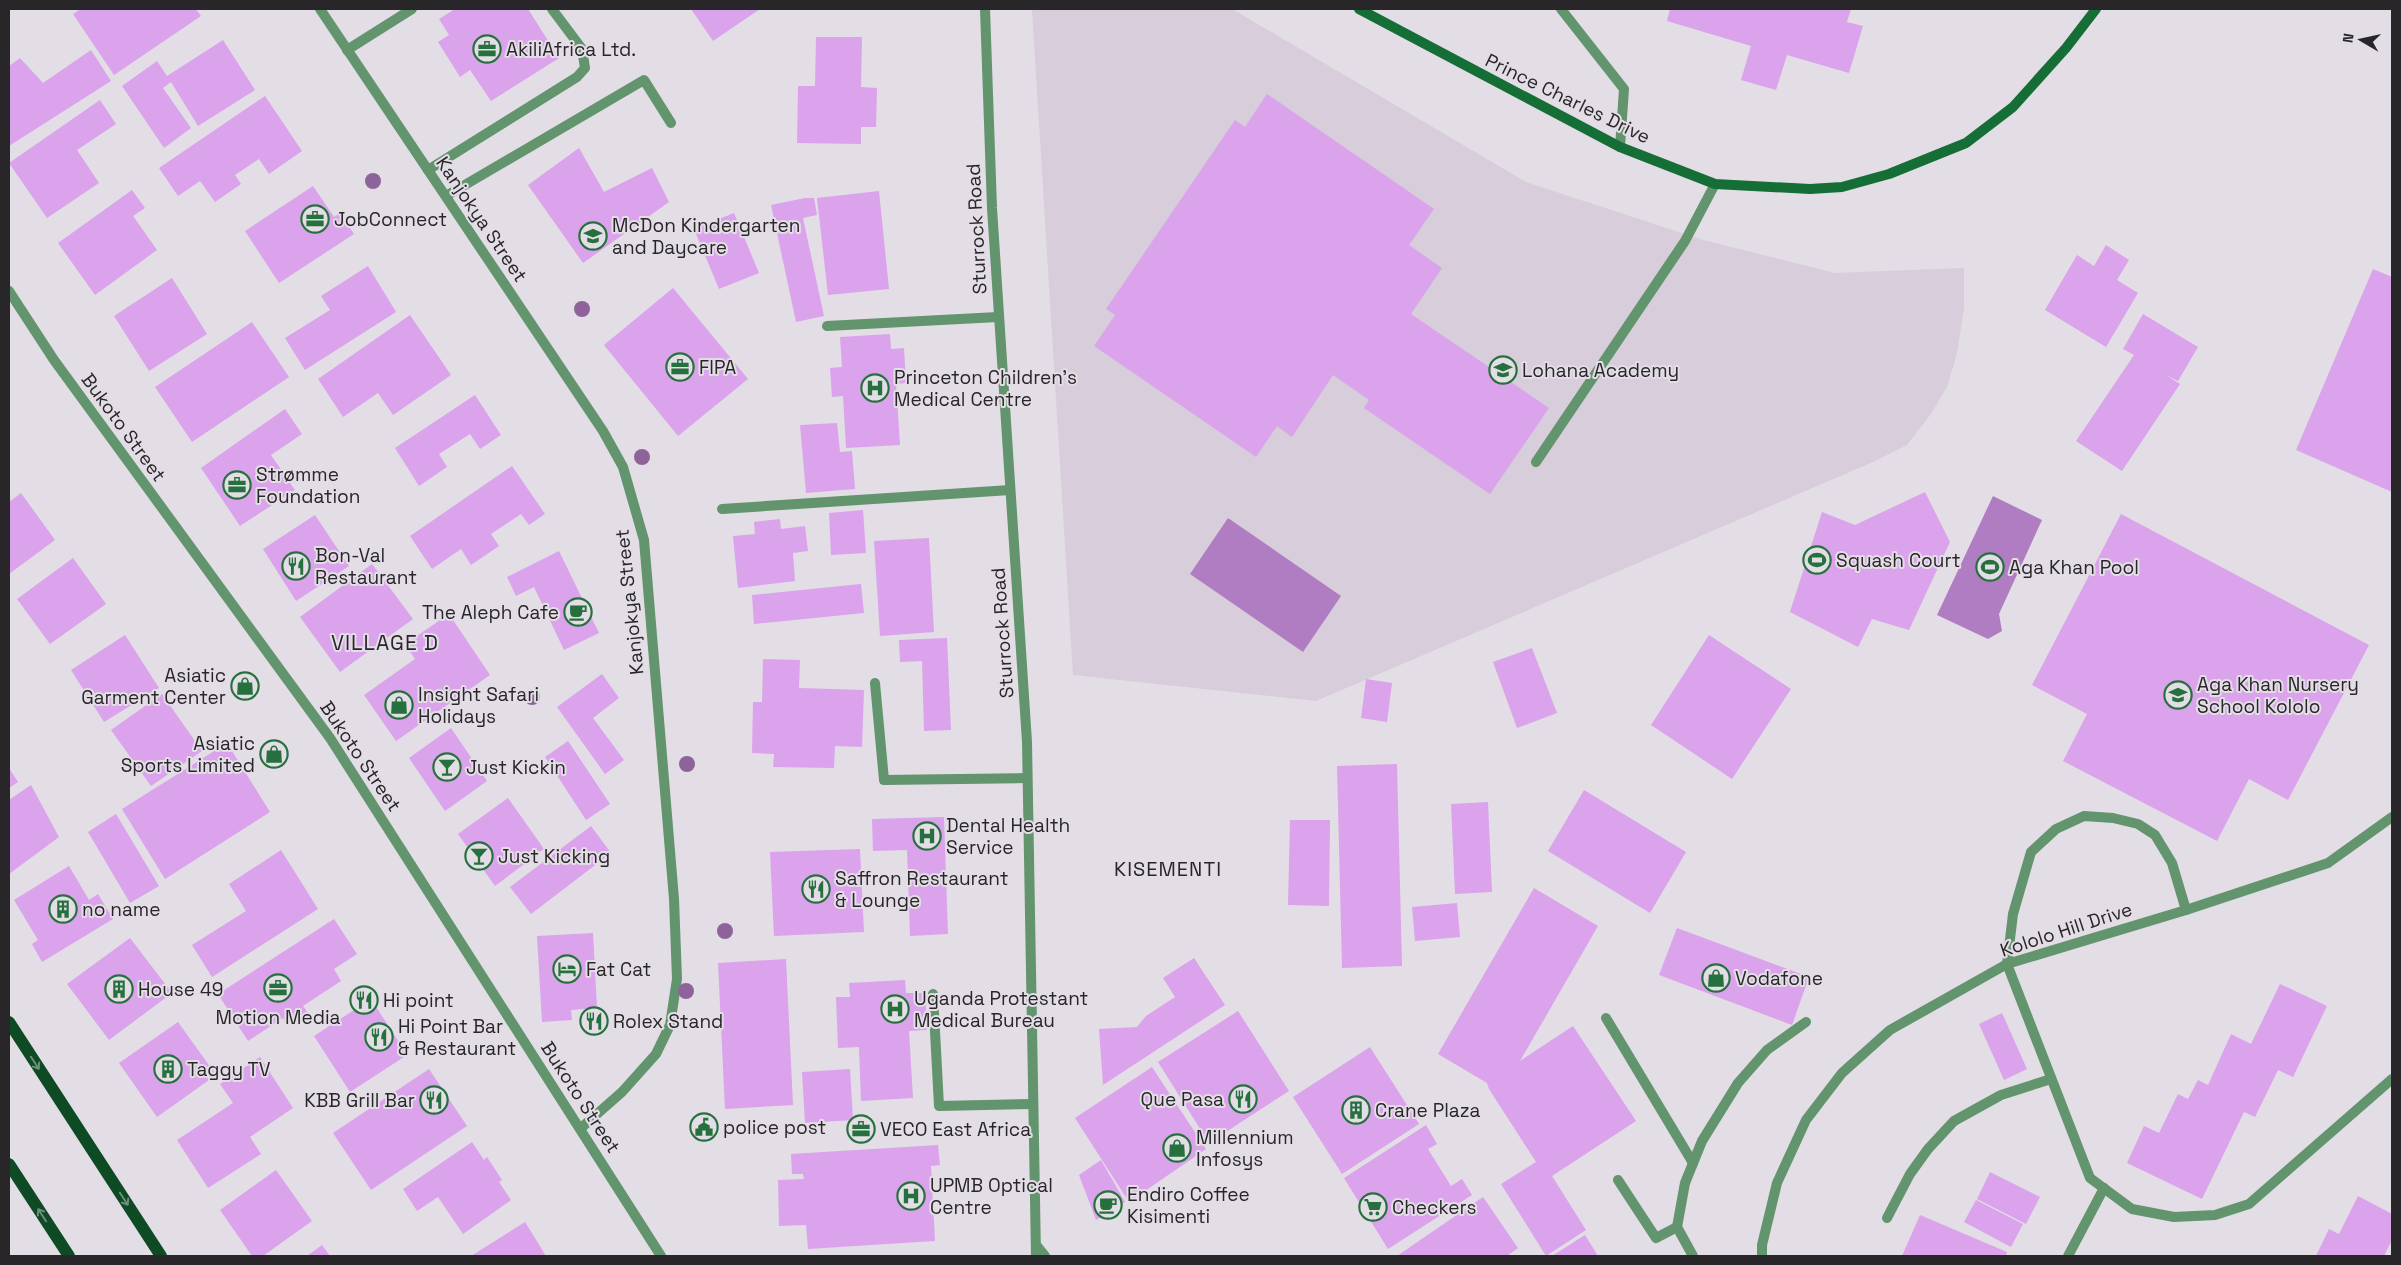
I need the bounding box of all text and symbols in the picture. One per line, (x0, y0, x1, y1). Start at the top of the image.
north arrow (2336, 15, 2386, 65)
text: N (2339, 32, 2358, 44)
office icon: AkiliAfrica Ltd. (472, 34, 502, 64)
place label: AkiliAfrica Ltd. (506, 37, 636, 62)
street label: Prince Charles Drive (1481, 48, 1654, 149)
street label: Kanjokya Street (430, 152, 533, 287)
street label: Sturrock Road (961, 163, 992, 295)
office icon: JobConnect (300, 204, 330, 234)
place label: JobConnect (334, 207, 447, 232)
place label: McDon Kindergarten and Daycare (612, 213, 800, 260)
school or university icon: McDon Kindergarten and Daycare (578, 221, 608, 251)
office icon: FIPA (665, 352, 695, 382)
place label: FIPA (699, 355, 736, 380)
school or university icon: Lohana Academy (1488, 355, 1518, 385)
place label: Lohana Academy (1522, 358, 1679, 383)
place label: Princeton Children's Medical Centre (894, 365, 1077, 412)
street label: Bukoto Street (76, 368, 171, 487)
hospital icon: Princeton Children's Medical Centre (860, 373, 890, 403)
place label: Strømme Foundation (256, 462, 361, 509)
office icon: Strømme Foundation (222, 470, 252, 500)
street label: Kanjokya Street (609, 528, 650, 676)
place label: Bon-Val Restaurant (315, 543, 417, 590)
sports icon: Squash Court (1802, 545, 1832, 575)
place label: Squash Court (1836, 548, 1960, 573)
restaurant icon: Bon-Val Restaurant (281, 551, 311, 581)
sports icon: Aga Khan Pool (1975, 552, 2005, 582)
place label: Aga Khan Pool (2009, 555, 2139, 580)
street label: Sturrock Road (985, 567, 1020, 699)
cafe icon: The Aleph Cafe (563, 597, 593, 627)
place label: The Aleph Cafe (422, 600, 559, 625)
district label: VILLAGE D (331, 629, 439, 656)
place label: Asiatic Garment Center (81, 663, 226, 710)
shop icon: Asiatic Garment Center (230, 671, 260, 701)
place label: Aga Khan Nursery School Kololo (2197, 672, 2359, 719)
school or university icon: Aga Khan Nursery School Kololo (2163, 680, 2193, 710)
place label: Insight Safari Holidays (418, 682, 539, 729)
shop icon: Insight Safari Holidays (384, 690, 414, 720)
street label: Bukoto Street (314, 696, 407, 816)
place label: Asiatic Sports Limited (121, 731, 255, 778)
shop icon: Asiatic Sports Limited (259, 739, 289, 769)
bar icon: Just Kickin (432, 752, 462, 782)
place label: Just Kickin (466, 755, 566, 780)
place label: Dental Health Service (946, 813, 1070, 860)
hospital icon: Dental Health Service (912, 821, 942, 851)
bar icon: Just Kicking (464, 841, 494, 871)
place label: Just Kicking (498, 844, 610, 869)
district label: KISEMENTI (1114, 856, 1222, 882)
place label: Saffron Restaurant & Lounge (835, 866, 1008, 913)
restaurant icon: Saffron Restaurant & Lounge (801, 874, 831, 904)
building icon: no name (48, 894, 78, 924)
street label: Kololo Hill Drive (1997, 896, 2135, 963)
place label: no name (82, 897, 160, 922)
hotel icon: Fat Cat (552, 954, 582, 984)
place label: Fat Cat (586, 957, 651, 982)
shop icon: Vodafone (1701, 963, 1731, 993)
place label: Vodafone (1735, 966, 1823, 991)
office icon: Motion Media (263, 973, 293, 1003)
building icon: House 49 (104, 974, 134, 1004)
place label: House 49 (138, 977, 223, 1002)
restaurant icon: Hi point (349, 985, 379, 1015)
place label: Uganda Protestant Medical Bureau (914, 986, 1088, 1033)
place label: Hi point (383, 988, 454, 1013)
hospital icon: Uganda Protestant Medical Bureau (880, 994, 910, 1024)
place label: Motion Media (216, 1005, 341, 1030)
restaurant icon: Rolex Stand (579, 1006, 609, 1036)
place label: Rolex Stand (613, 1009, 723, 1034)
place label: Hi Point Bar & Restaurant (398, 1014, 516, 1061)
restaurant icon: Hi Point Bar & Restaurant (364, 1022, 394, 1052)
street label: Bukoto Street (535, 1037, 626, 1158)
building icon: Taggy TV (153, 1054, 183, 1084)
one-way arrow (30, 1056, 41, 1070)
place label: Taggy TV (187, 1057, 271, 1082)
restaurant icon: Que Pasa (1228, 1084, 1258, 1114)
restaurant icon: KBB Grill Bar (419, 1085, 449, 1115)
place label: Que Pasa (1141, 1087, 1224, 1112)
place label: KBB Grill Bar (304, 1088, 415, 1113)
building icon: Crane Plaza (1341, 1095, 1371, 1125)
place label: Crane Plaza (1375, 1098, 1481, 1123)
public building icon: police post (689, 1112, 719, 1142)
office icon: VECO East Africa (846, 1114, 876, 1144)
place label: police post (723, 1115, 826, 1140)
place label: VECO East Africa (880, 1117, 1031, 1142)
place label: Millennium Infosys (1196, 1125, 1294, 1172)
shop icon: Millennium Infosys (1162, 1133, 1192, 1163)
place label: UPMB Optical Centre (930, 1173, 1053, 1220)
hospital icon: UPMB Optical Centre (896, 1181, 926, 1211)
place label: Endiro Coffee Kisimenti (1127, 1182, 1250, 1229)
cafe icon: Endiro Coffee Kisimenti (1093, 1190, 1123, 1220)
one-way arrow (119, 1192, 129, 1206)
supermarket icon: Checkers (1358, 1192, 1388, 1222)
place label: Checkers (1392, 1195, 1476, 1220)
one-way arrow (37, 1209, 47, 1223)

